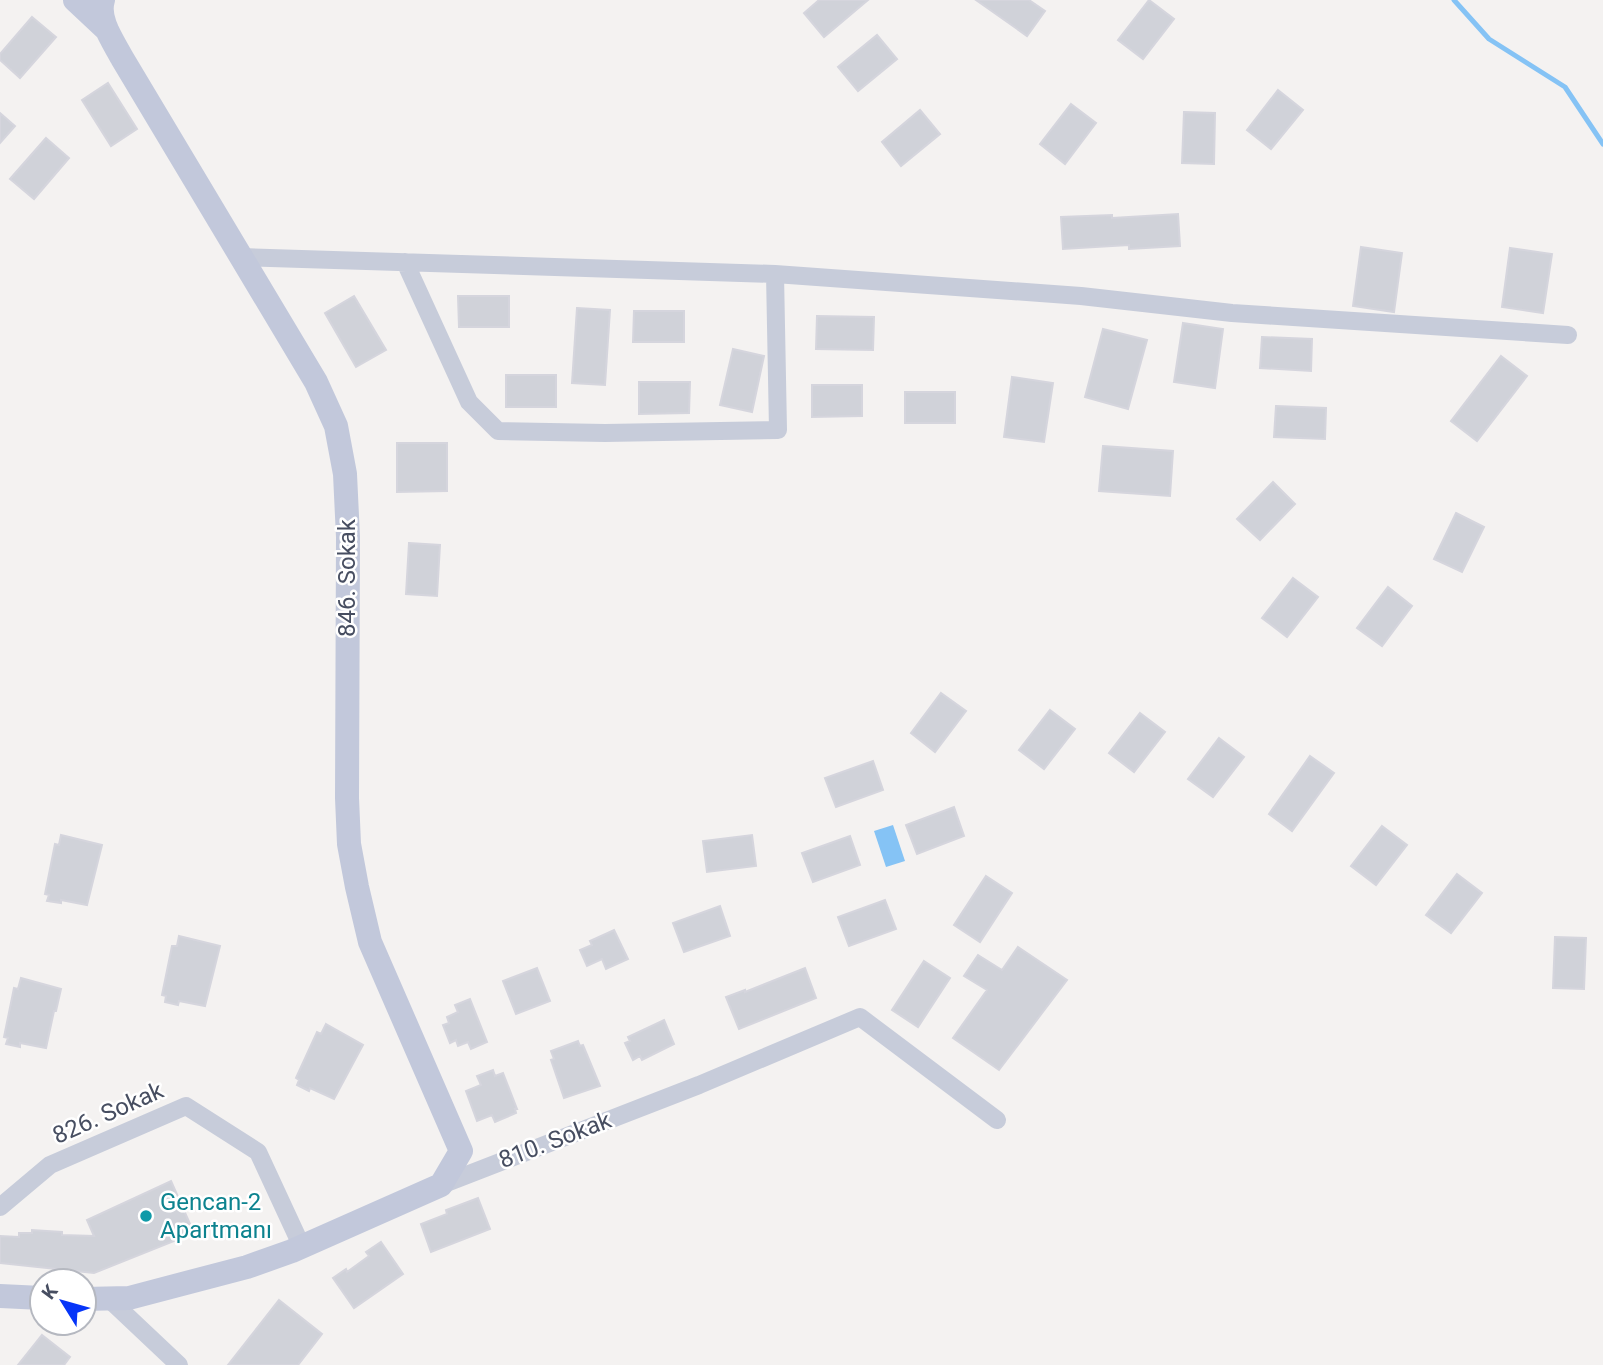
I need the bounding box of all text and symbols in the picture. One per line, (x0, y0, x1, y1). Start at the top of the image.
street label: 846. Sokak (333, 518, 361, 637)
street label: 826. Sokak (48, 1076, 168, 1150)
street label: 810. Sokak (495, 1105, 616, 1174)
place label: Gencan-2 Apartmanı (160, 1188, 272, 1244)
marker: Gencan-2 Apartmanı (138, 1208, 154, 1224)
north arrow (28, 1267, 98, 1337)
text: K (37, 1280, 63, 1304)

